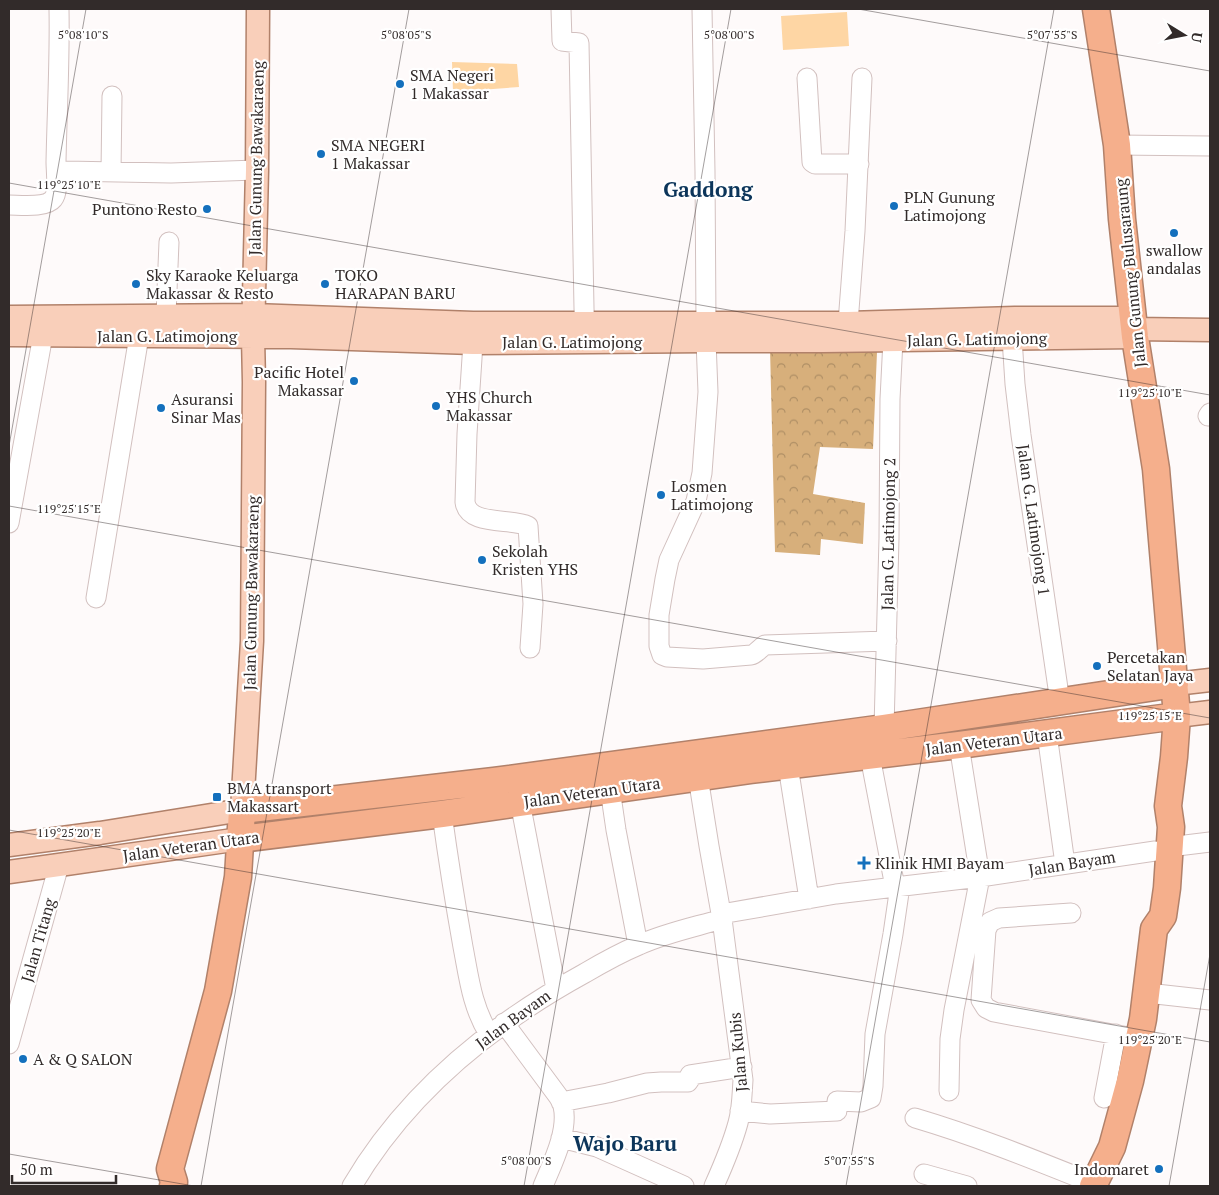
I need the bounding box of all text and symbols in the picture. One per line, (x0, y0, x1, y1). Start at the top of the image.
north arrow (1159, 10, 1209, 60)
text: 5°08'10"S (58, 27, 108, 42)
text: 5°08'05"S (381, 27, 431, 42)
text: 5°08'00"S (704, 27, 754, 42)
text: 5°07'55"S (1027, 27, 1077, 42)
text: U (1187, 31, 1208, 44)
street label: Jalan Gunung Bawakaraeng (243, 60, 269, 256)
place label: SMA Negeri 1 Makassar (410, 64, 494, 104)
marker: SMA Negeri 1 Makassar (394, 78, 406, 90)
place label: SMA NEGERI 1 Makassar (331, 134, 425, 174)
marker: SMA NEGERI 1 Makassar (315, 148, 327, 160)
district label: Gaddong (663, 175, 754, 203)
text: 119°25'10"E (37, 177, 101, 192)
street label: Jalan Gunung Bulusaraung (1109, 177, 1151, 369)
place label: PLN Gunung Latimojong (904, 186, 995, 226)
place label: Puntono Resto (92, 198, 197, 220)
marker: PLN Gunung Latimojong (888, 200, 900, 212)
marker: Puntono Resto (201, 203, 213, 215)
marker: swallow andalas (1168, 227, 1180, 239)
place label: swallow andalas (1146, 239, 1203, 279)
place label: Sky Karaoke Keluarga Makassar & Resto (146, 264, 299, 304)
place label: TOKO HARAPAN BARU (335, 264, 456, 304)
marker: Sky Karaoke Keluarga Makassar & Resto (130, 278, 142, 290)
marker: TOKO HARAPAN BARU (319, 278, 331, 290)
street label: Jalan G. Latimojong (97, 325, 238, 347)
street label: Jalan G. Latimojong (907, 327, 1048, 351)
street label: Jalan G. Latimojong (502, 331, 643, 353)
place label: Pacific Hotel Makassar (254, 361, 345, 401)
marker: Pacific Hotel Makassar (348, 375, 360, 387)
text: 119°25'10"E (1118, 385, 1182, 400)
place label: YHS Church Makassar (446, 386, 533, 426)
place label: Asuransi Sinar Mas (171, 388, 241, 428)
marker: YHS Church Makassar (430, 400, 442, 412)
marker: Asuransi Sinar Mas (155, 402, 167, 414)
street label: Jalan G. Latimojong 1 (1012, 443, 1056, 597)
street label: Jalan G. Latimojong 2 (876, 458, 900, 610)
place label: Losmen Latimojong (671, 475, 753, 515)
marker: Losmen Latimojong (655, 489, 667, 501)
street label: Jalan Gunung Bawakaraeng (238, 495, 264, 691)
text: 119°25'15"E (37, 501, 101, 516)
place label: Sekolah Kristen YHS (492, 540, 578, 580)
marker: Sekolah Kristen YHS (476, 554, 488, 566)
place label: Percetakan Selatan Jaya (1107, 646, 1194, 686)
marker: Percetakan Selatan Jaya (1091, 660, 1103, 672)
text: 119°25'15"E (1118, 708, 1182, 723)
street label: Jalan Veteran Utara (924, 722, 1064, 760)
street label: Jalan Veteran Utara (522, 772, 662, 812)
place label: BMA transport Makassart (227, 777, 332, 817)
marker: BMA transport Makassart (211, 791, 223, 803)
text: 119°25'20"E (37, 825, 101, 840)
street label: Jalan Veteran Utara (121, 826, 261, 866)
street label: Jalan Bayam (1027, 845, 1117, 881)
place label: Klinik HMI Bayam (875, 852, 1005, 874)
marker: Klinik HMI Bayam (857, 856, 871, 870)
street label: Jalan Titang (16, 895, 61, 985)
street label: Jalan Bayam (471, 984, 555, 1054)
street label: Jalan Kubis (724, 1011, 752, 1093)
text: 119°25'20"E (1118, 1032, 1182, 1047)
place label: A & Q SALON (33, 1048, 133, 1070)
marker: A & Q SALON (17, 1053, 29, 1065)
district label: Wajo Baru (573, 1129, 677, 1157)
scale bar (12, 1152, 116, 1184)
text: 5°08'00"S (501, 1153, 551, 1168)
text: 5°07'55"S (824, 1153, 874, 1168)
place label: Indomaret (1074, 1158, 1149, 1180)
text: 50 m (20, 1159, 53, 1179)
marker: Indomaret (1153, 1163, 1165, 1175)

